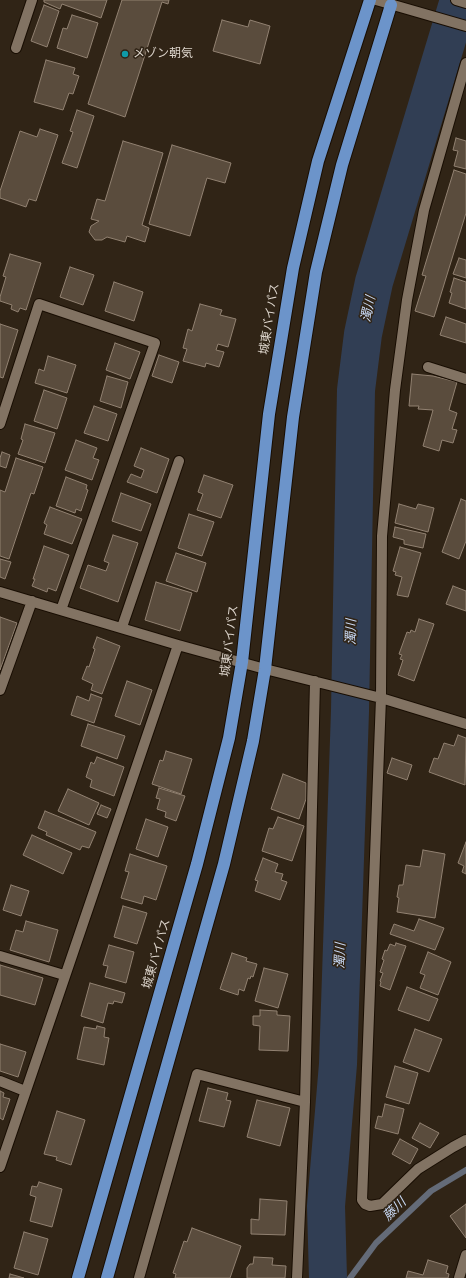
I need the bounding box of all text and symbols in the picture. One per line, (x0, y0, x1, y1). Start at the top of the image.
place label: メゾン朝気 (133, 47, 193, 61)
marker: メゾン朝気 (120, 49, 130, 59)
street label: 城東バイパス (257, 282, 283, 356)
water label: 濁川 (359, 295, 379, 323)
street label: 城東バイパス (218, 604, 242, 678)
water label: 濁川 (344, 619, 360, 645)
street label: 城東バイパス (140, 917, 174, 991)
water label: 濁川 (333, 943, 349, 969)
water label: 藤川 (380, 1195, 410, 1225)

